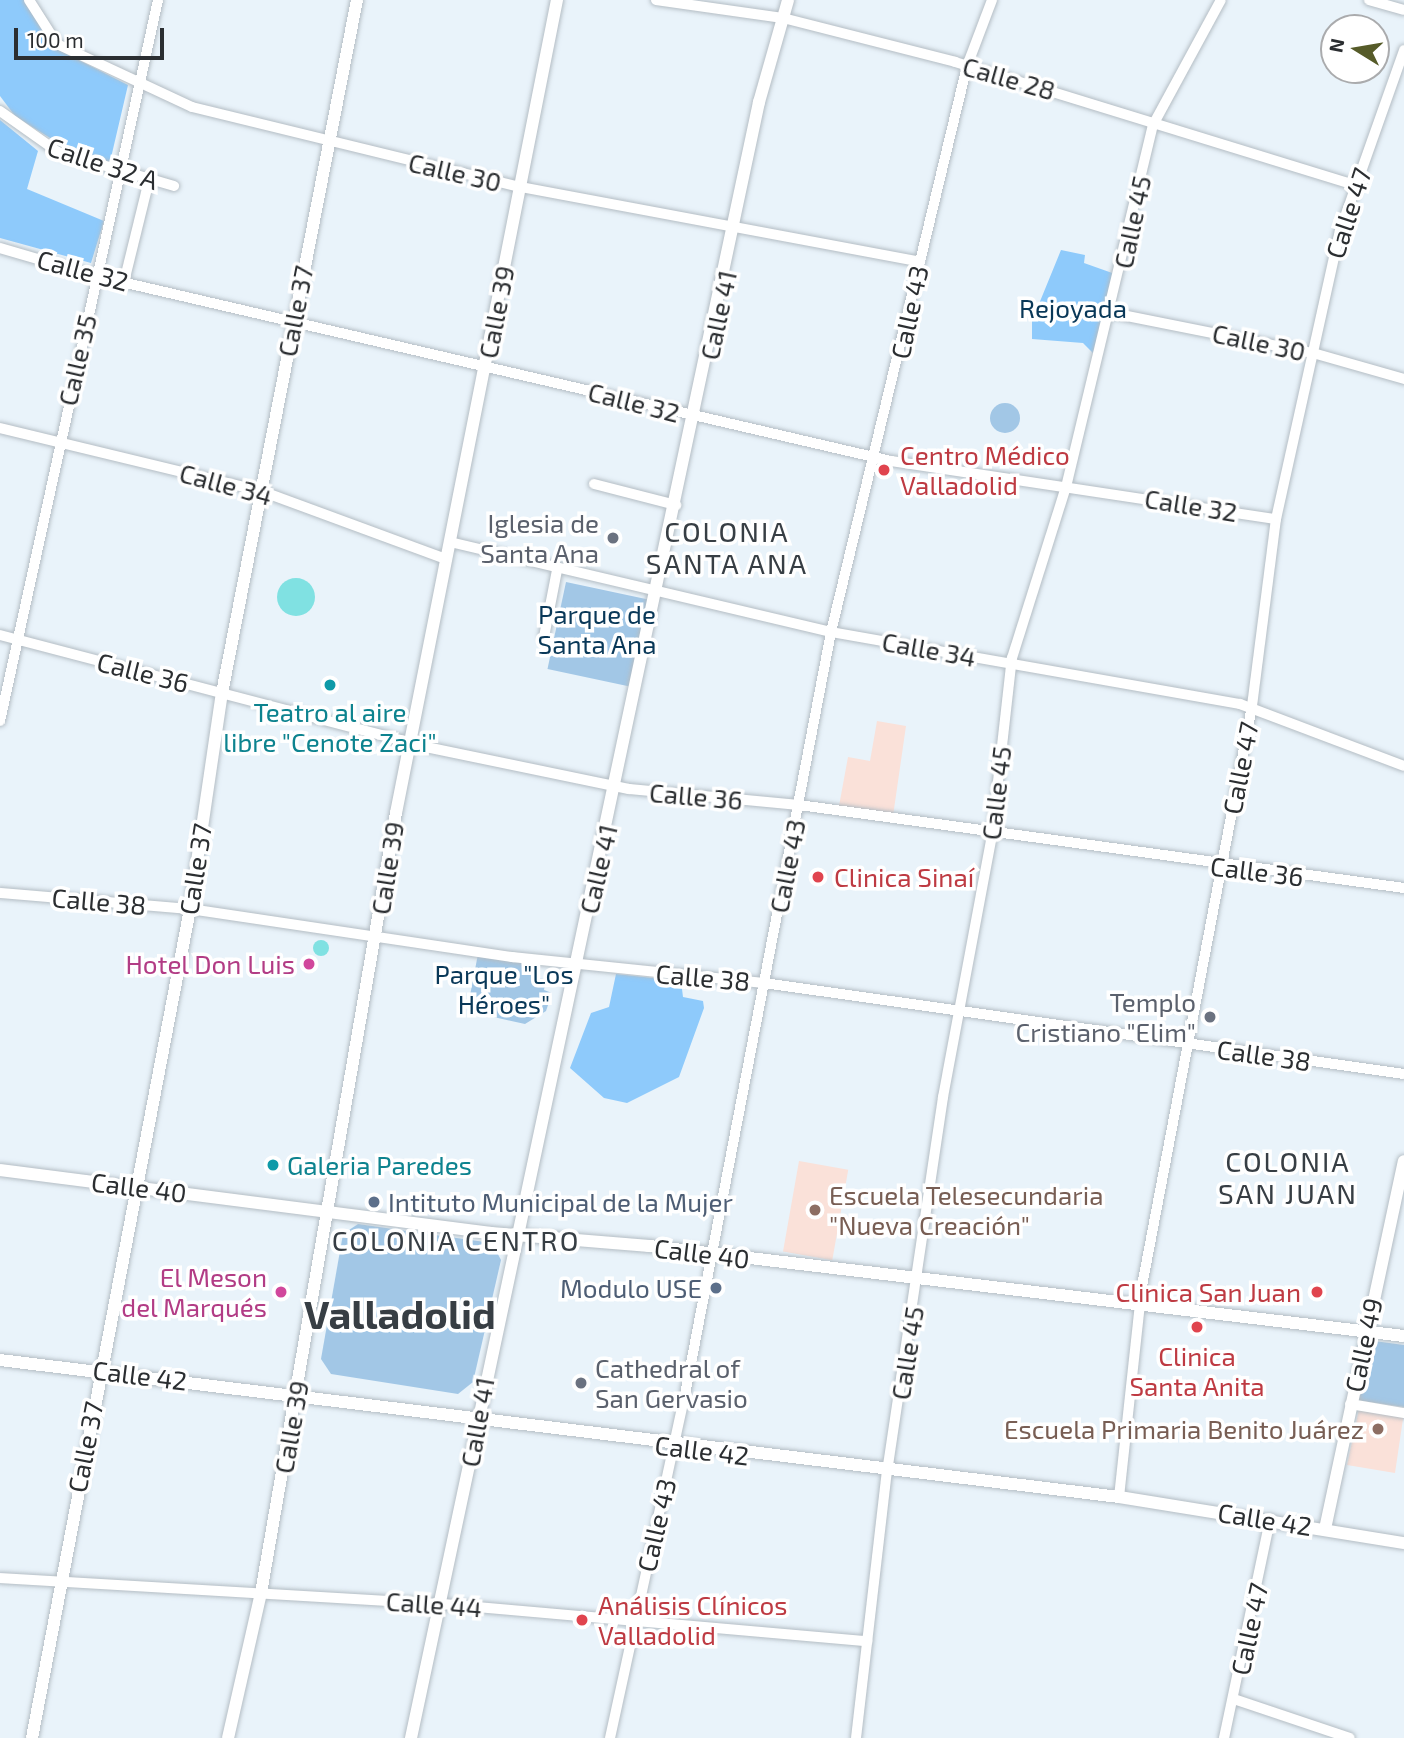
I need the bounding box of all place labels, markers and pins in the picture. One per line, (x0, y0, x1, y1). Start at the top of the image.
place label: Centro Médico Valladolid (900, 439, 1070, 500)
marker: Centro Médico Valladolid (874, 460, 894, 480)
place label: Iglesia de Santa Ana (480, 507, 599, 568)
marker: Iglesia de Santa Ana (605, 530, 621, 546)
marker: Teatro al aire libre "Cenote Zaci" (322, 677, 338, 693)
place label: Teatro al aire libre "Cenote Zaci" (223, 696, 437, 758)
place label: Clinica Sinaí (834, 861, 974, 893)
marker: Clinica Sinaí (808, 867, 828, 887)
place label: Hotel Don Luis (125, 948, 295, 980)
marker: Hotel Don Luis (301, 956, 317, 972)
place label: Templo Cristiano "Elim" (1015, 986, 1196, 1048)
marker: Templo Cristiano "Elim" (1202, 1009, 1218, 1025)
place label: Galeria Paredes (287, 1149, 472, 1181)
marker: Galeria Paredes (265, 1157, 281, 1173)
place label: Escuela Telesecundaria "Nueva Creación" (829, 1179, 1104, 1240)
place label: Intituto Municipal de la Mujer (388, 1186, 734, 1218)
marker: Intituto Municipal de la Mujer (366, 1194, 382, 1210)
marker: Escuela Telesecundaria "Nueva Creación" (807, 1202, 823, 1218)
place label: El Meson del Marqués (121, 1261, 267, 1322)
place label: Modulo USE (560, 1272, 702, 1304)
place label: Clinica San Juan (1115, 1276, 1301, 1308)
marker: Modulo USE (708, 1280, 724, 1296)
marker: Clinica San Juan (1307, 1282, 1327, 1302)
marker: El Meson del Marqués (273, 1284, 289, 1300)
marker: Clinica Santa Anita (1187, 1317, 1207, 1337)
place label: Clinica Santa Anita (1129, 1340, 1265, 1402)
place label: Cathedral of San Gervasio (595, 1352, 748, 1414)
marker: Cathedral of San Gervasio (573, 1375, 589, 1391)
place label: Escuela Primaria Benito Juárez (1003, 1413, 1364, 1445)
marker: Escuela Primaria Benito Juárez (1370, 1421, 1386, 1437)
place label: Análisis Clínicos Valladolid (598, 1589, 787, 1650)
marker: Análisis Clínicos Valladolid (572, 1610, 592, 1630)

